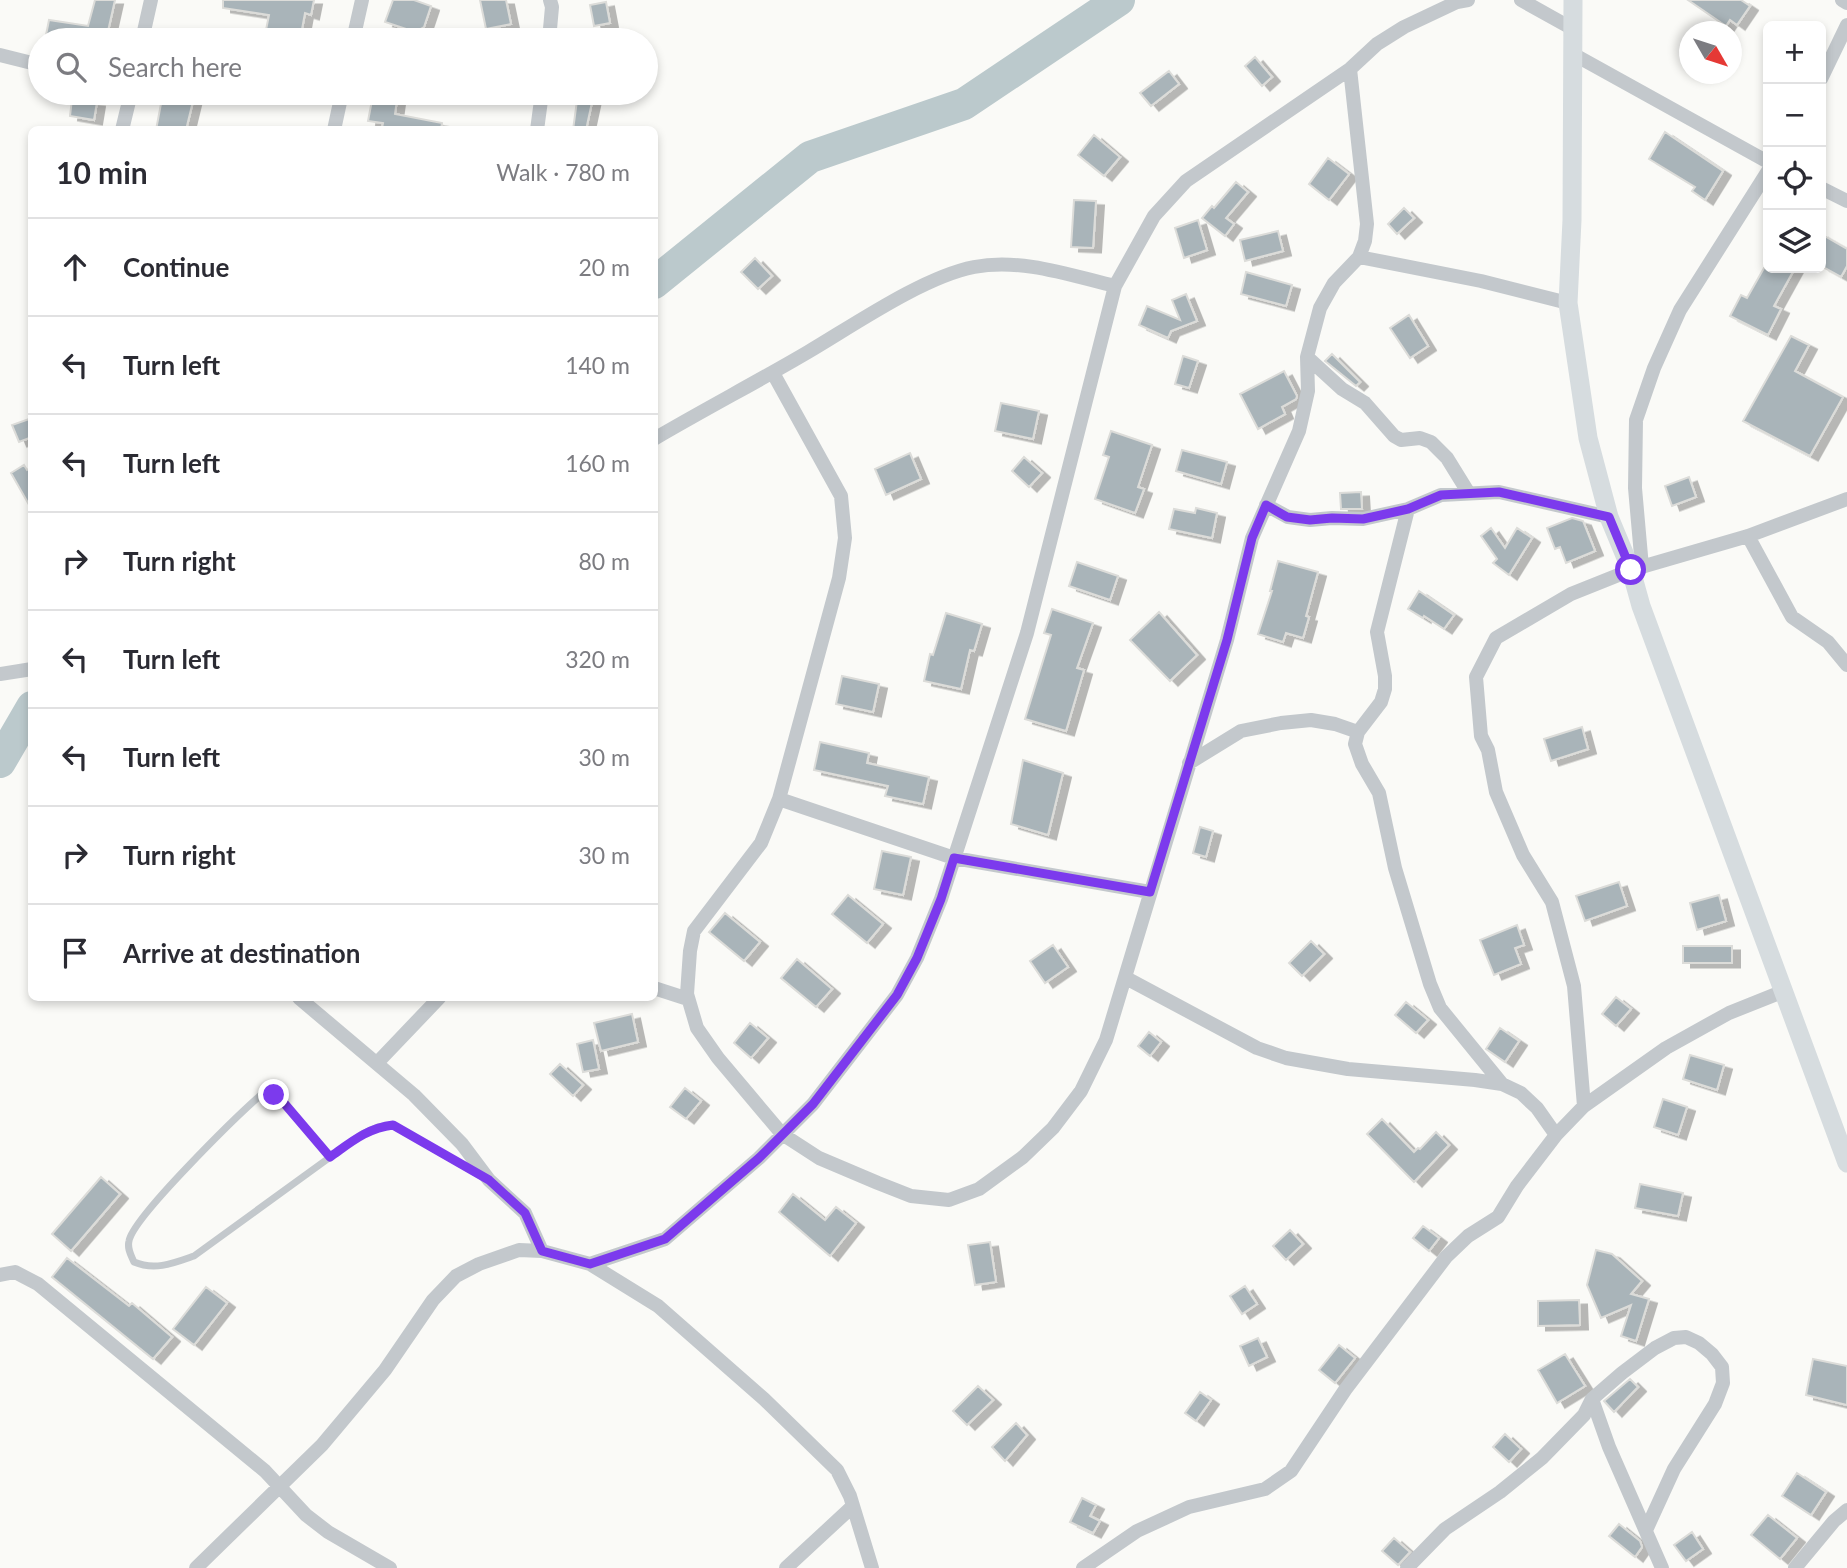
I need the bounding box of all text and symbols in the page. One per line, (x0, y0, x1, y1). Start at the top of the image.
north arrow (1679, 21, 1742, 84)
map controls (1763, 21, 1826, 273)
button: + (1763, 21, 1826, 84)
search box (28, 28, 658, 105)
icon: search (52, 48, 90, 86)
text: Search here (108, 51, 242, 83)
button: − (1763, 84, 1826, 147)
button: locate (1763, 147, 1826, 210)
text: 10 min (56, 154, 148, 190)
text: Walk · 780 m (496, 158, 630, 186)
button: layers (1763, 210, 1826, 273)
icon: ahead (56, 248, 94, 286)
text: Continue (123, 251, 229, 283)
text: 20 m (579, 253, 630, 281)
icon: left (56, 346, 94, 384)
text: Turn left (123, 349, 220, 381)
text: 140 m (565, 351, 630, 379)
icon: left (56, 444, 94, 482)
text: Turn left (123, 447, 220, 479)
text: 160 m (565, 449, 630, 477)
icon: right (56, 542, 94, 580)
text: Turn right (123, 545, 236, 577)
text: 80 m (579, 547, 630, 575)
route start (1615, 554, 1646, 585)
icon: left (56, 640, 94, 678)
text: Turn left (123, 643, 220, 675)
text: 320 m (565, 645, 630, 673)
icon: left (56, 738, 94, 776)
text: Turn left (123, 741, 220, 773)
text: 30 m (579, 743, 630, 771)
icon: right (56, 836, 94, 874)
text: Turn right (123, 839, 236, 871)
text: 30 m (579, 841, 630, 869)
icon: arrive (56, 934, 94, 972)
text: Arrive at destination (123, 937, 360, 969)
route end (258, 1079, 289, 1110)

